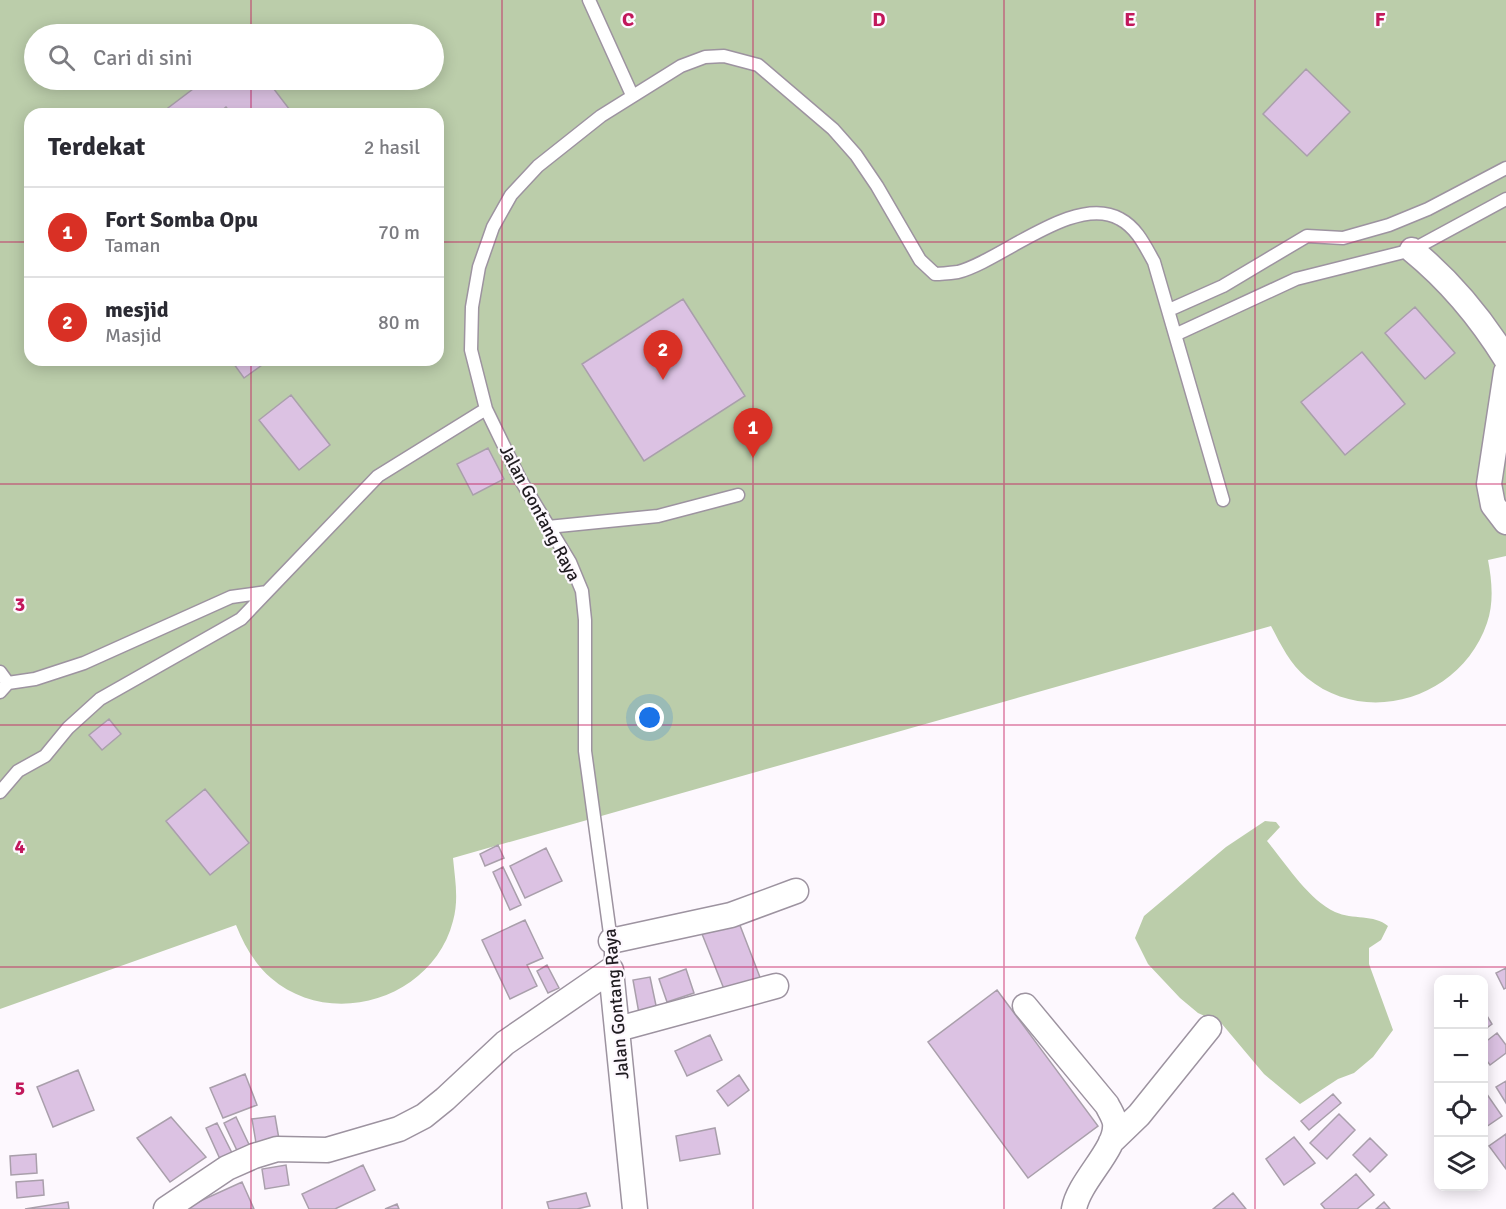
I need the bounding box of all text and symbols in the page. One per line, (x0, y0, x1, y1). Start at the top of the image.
text: C (622, 7, 634, 32)
text: D (872, 7, 886, 32)
text: E (1124, 7, 1136, 32)
text: F (1375, 7, 1386, 32)
search box (24, 24, 444, 90)
icon: search (45, 41, 78, 74)
text: Cari di sini (93, 44, 193, 71)
text: Terdekat (48, 131, 145, 163)
text: 2 hasil (364, 135, 420, 160)
text: Fort Somba Opu (105, 206, 258, 233)
text: 1 (62, 220, 73, 245)
text: 70 m (378, 220, 420, 245)
text: Taman (105, 233, 161, 258)
text: mesjid (105, 296, 169, 323)
text: 2 (62, 310, 73, 335)
text: 80 m (378, 310, 420, 335)
text: Masjid (105, 323, 162, 348)
pin: 2 (644, 330, 682, 380)
pin: 1 (734, 408, 772, 458)
street label: Jalan Gontang Raya (495, 441, 585, 585)
text: 3 (15, 592, 25, 617)
your location (635, 703, 664, 732)
text: 4 (15, 834, 26, 859)
street label: Jalan Gontang Raya (598, 928, 634, 1080)
map controls (1434, 975, 1488, 1191)
button: + (1434, 975, 1488, 1029)
button: − (1434, 1029, 1488, 1083)
text: 5 (15, 1076, 25, 1101)
button: locate (1434, 1083, 1488, 1137)
button: layers (1434, 1137, 1488, 1191)

